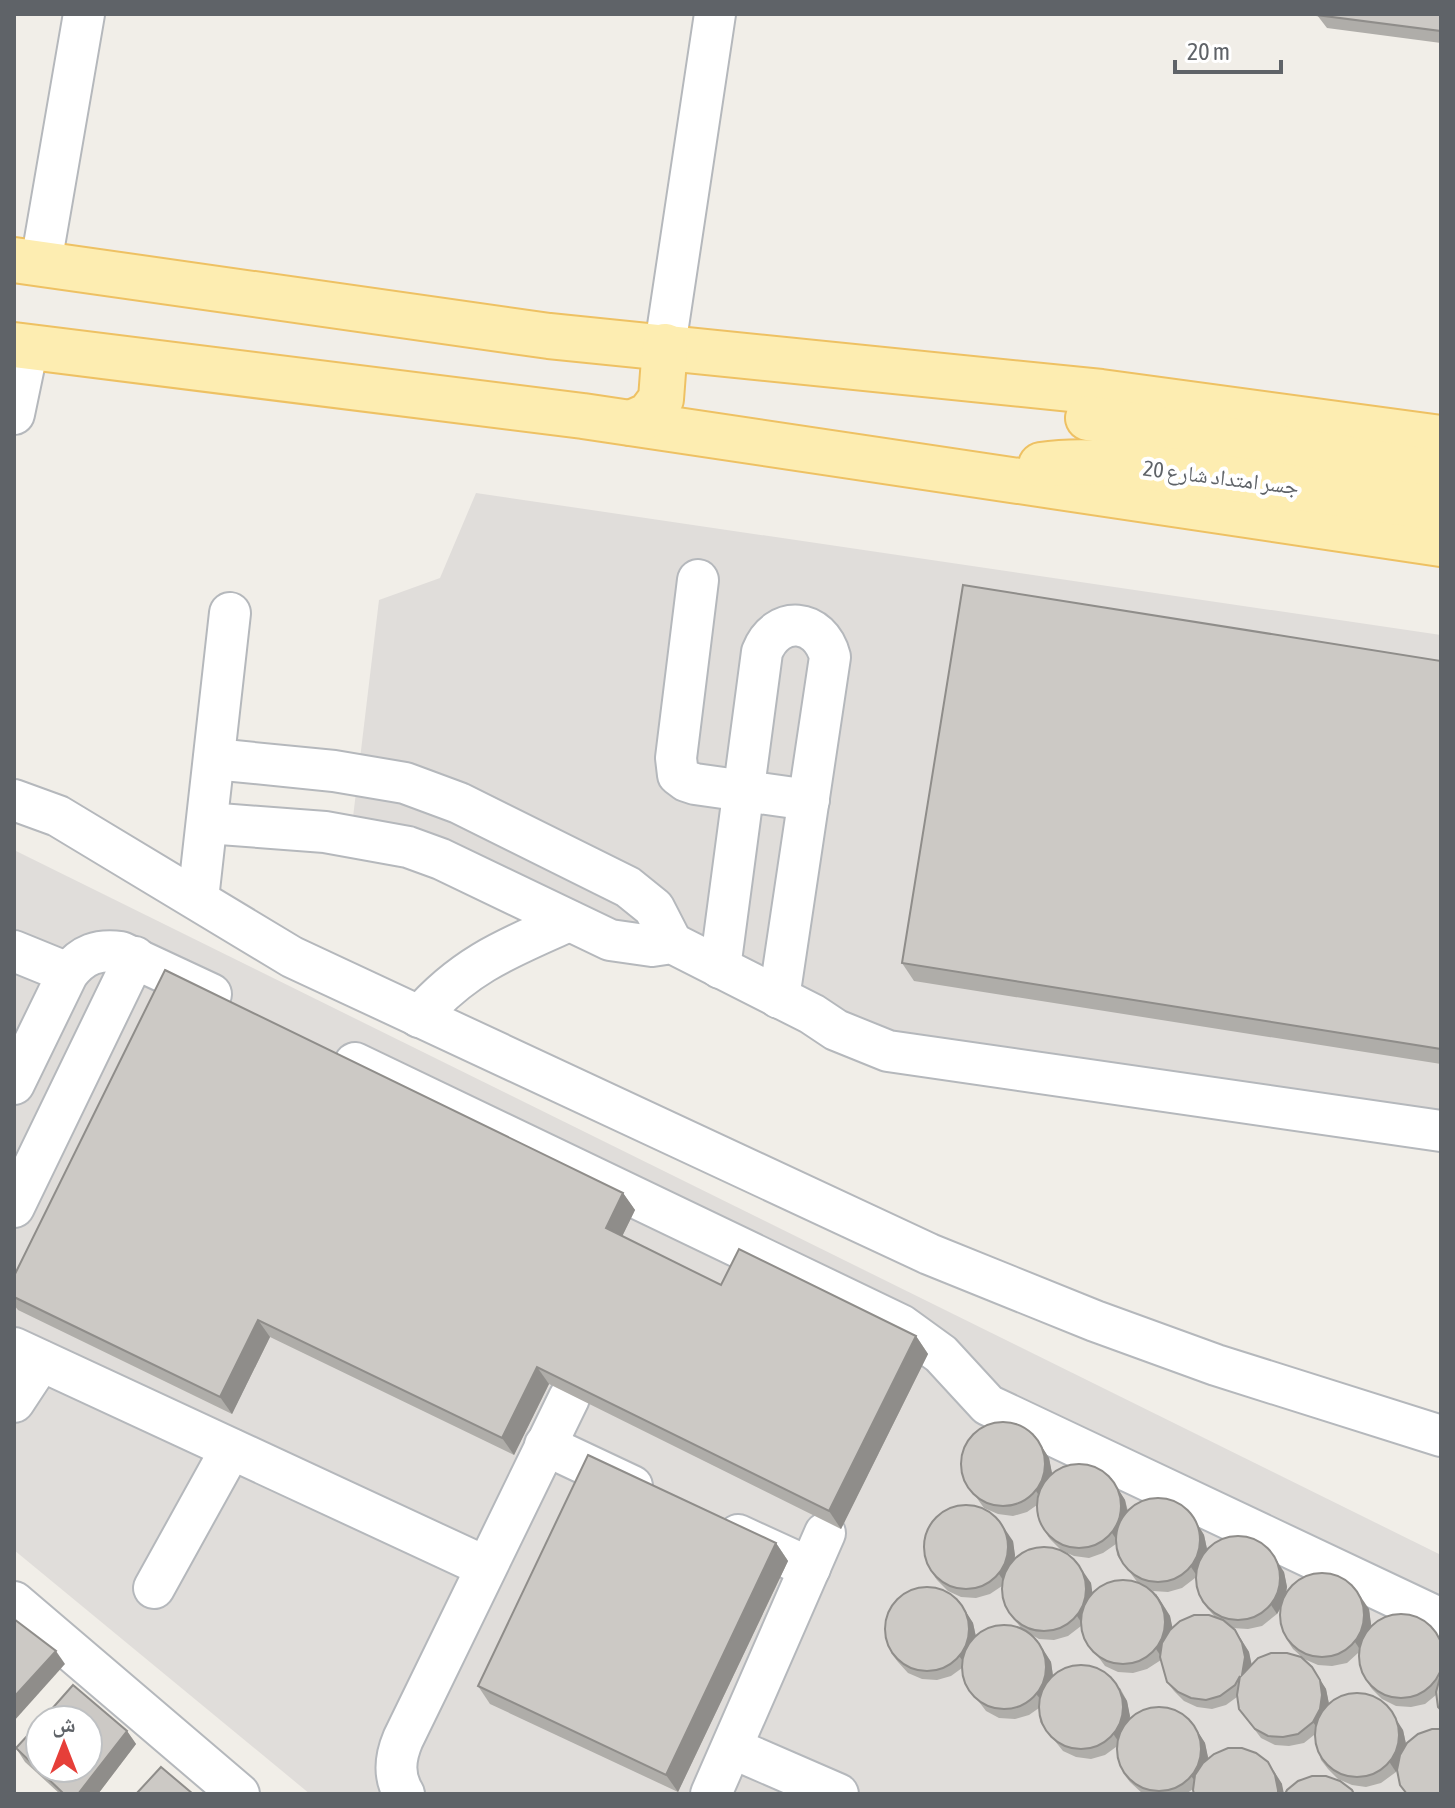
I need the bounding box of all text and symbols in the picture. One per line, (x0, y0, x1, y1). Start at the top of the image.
scale bar (1175, 24, 1281, 74)
text: 20 m (1187, 38, 1230, 65)
street label: جسر امتداد شارع 20 (1141, 455, 1300, 500)
north arrow (24, 1704, 104, 1784)
text: ش (52, 1711, 76, 1738)

